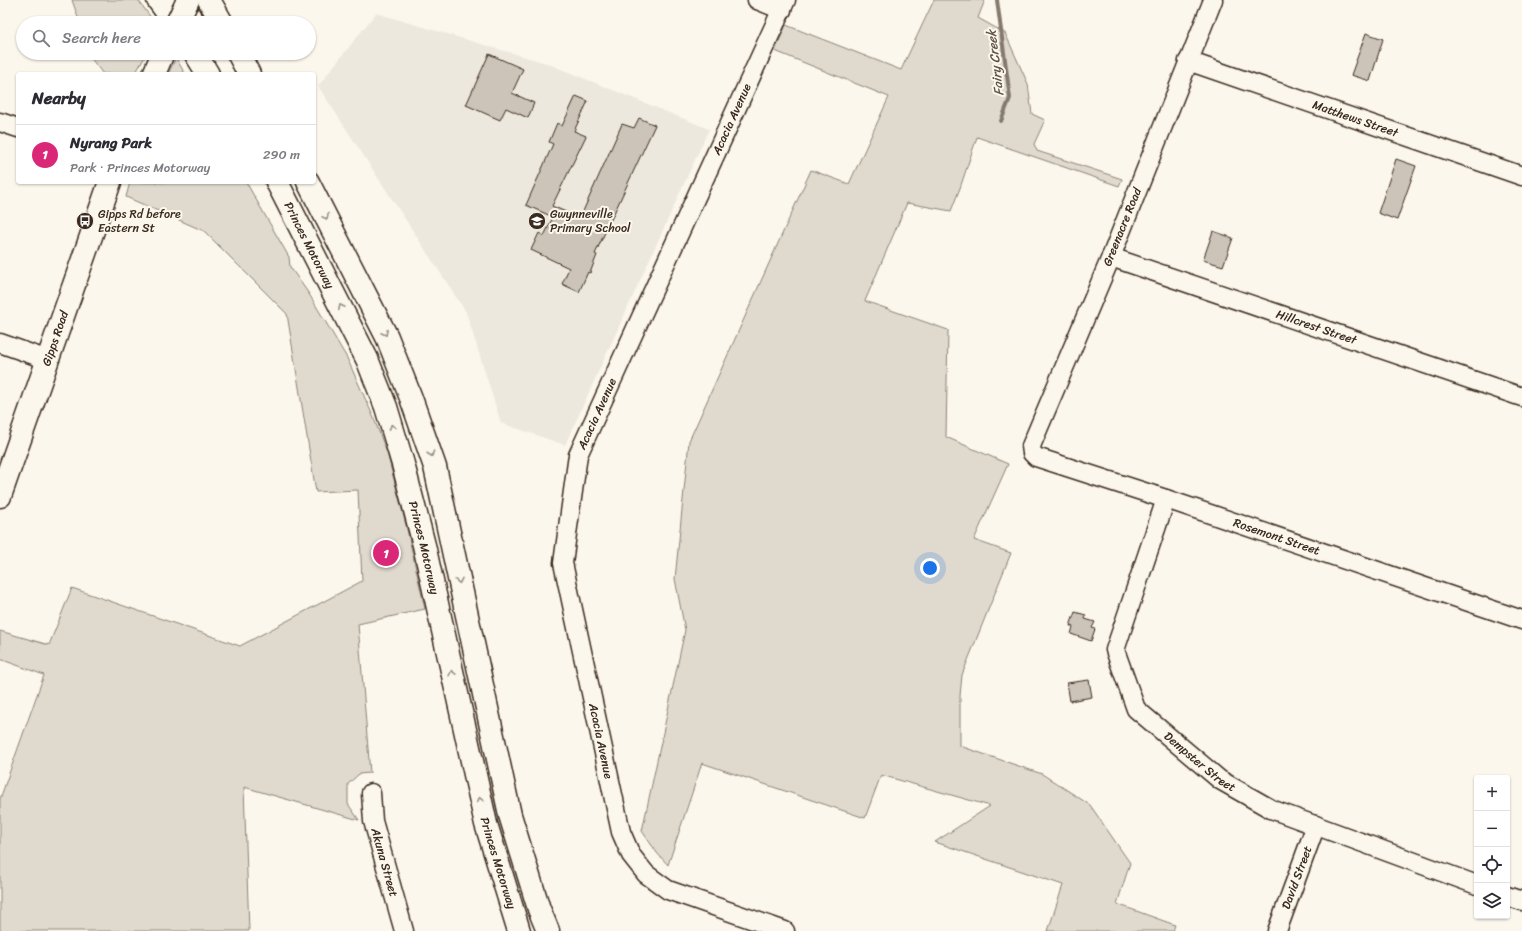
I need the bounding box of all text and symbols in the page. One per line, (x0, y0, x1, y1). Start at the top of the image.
search box (16, 16, 316, 60)
text: Search here (62, 25, 141, 51)
icon: search (30, 27, 52, 49)
water label: Fairy Creek (979, 27, 1010, 97)
street label: Acacia Avenue (705, 79, 758, 159)
text: Nearby (32, 83, 86, 113)
street label: Matthews Street (1309, 94, 1402, 144)
text: Nyrang Park (70, 130, 152, 156)
text: 1 (42, 143, 48, 166)
text: 290 m (263, 143, 300, 166)
text: Park · Princes Motorway (70, 156, 210, 179)
street label: Greenacre Road (1096, 184, 1148, 270)
street label: Princes Motorway (278, 198, 341, 293)
place label: Gipps Rd before Eastern St (98, 203, 181, 239)
place label: Gwynneville Primary School (550, 203, 631, 239)
bus stop icon: Gipps Rd before Eastern St (75, 211, 95, 231)
school or university icon: Gwynneville Primary School (527, 211, 547, 231)
one-way arrow (321, 212, 329, 220)
street label: Hillcrest Street (1273, 303, 1361, 351)
one-way arrow (338, 304, 346, 311)
street label: Gipps Road (35, 306, 76, 369)
one-way arrow (380, 328, 388, 336)
street label: Acacia Avenue (570, 374, 623, 454)
one-way arrow (388, 423, 396, 430)
one-way arrow (426, 450, 434, 457)
street label: Princes Motorway (402, 499, 446, 597)
street label: Rosemont Street (1230, 512, 1323, 562)
pin: 1 (373, 538, 399, 568)
your location (920, 558, 940, 578)
one-way arrow (455, 578, 463, 584)
one-way arrow (449, 669, 457, 676)
street label: Acacia Avenue (582, 700, 620, 781)
street label: Dempster Street (1159, 726, 1240, 798)
map controls (1474, 775, 1510, 919)
button: + (1474, 775, 1510, 811)
one-way arrow (477, 796, 485, 803)
button: − (1474, 811, 1510, 847)
street label: Princes Motorway (474, 815, 523, 913)
street label: Akuna Street (364, 824, 405, 899)
street label: David Street (1275, 843, 1318, 912)
button: locate (1474, 847, 1510, 883)
button: layers (1474, 883, 1510, 919)

